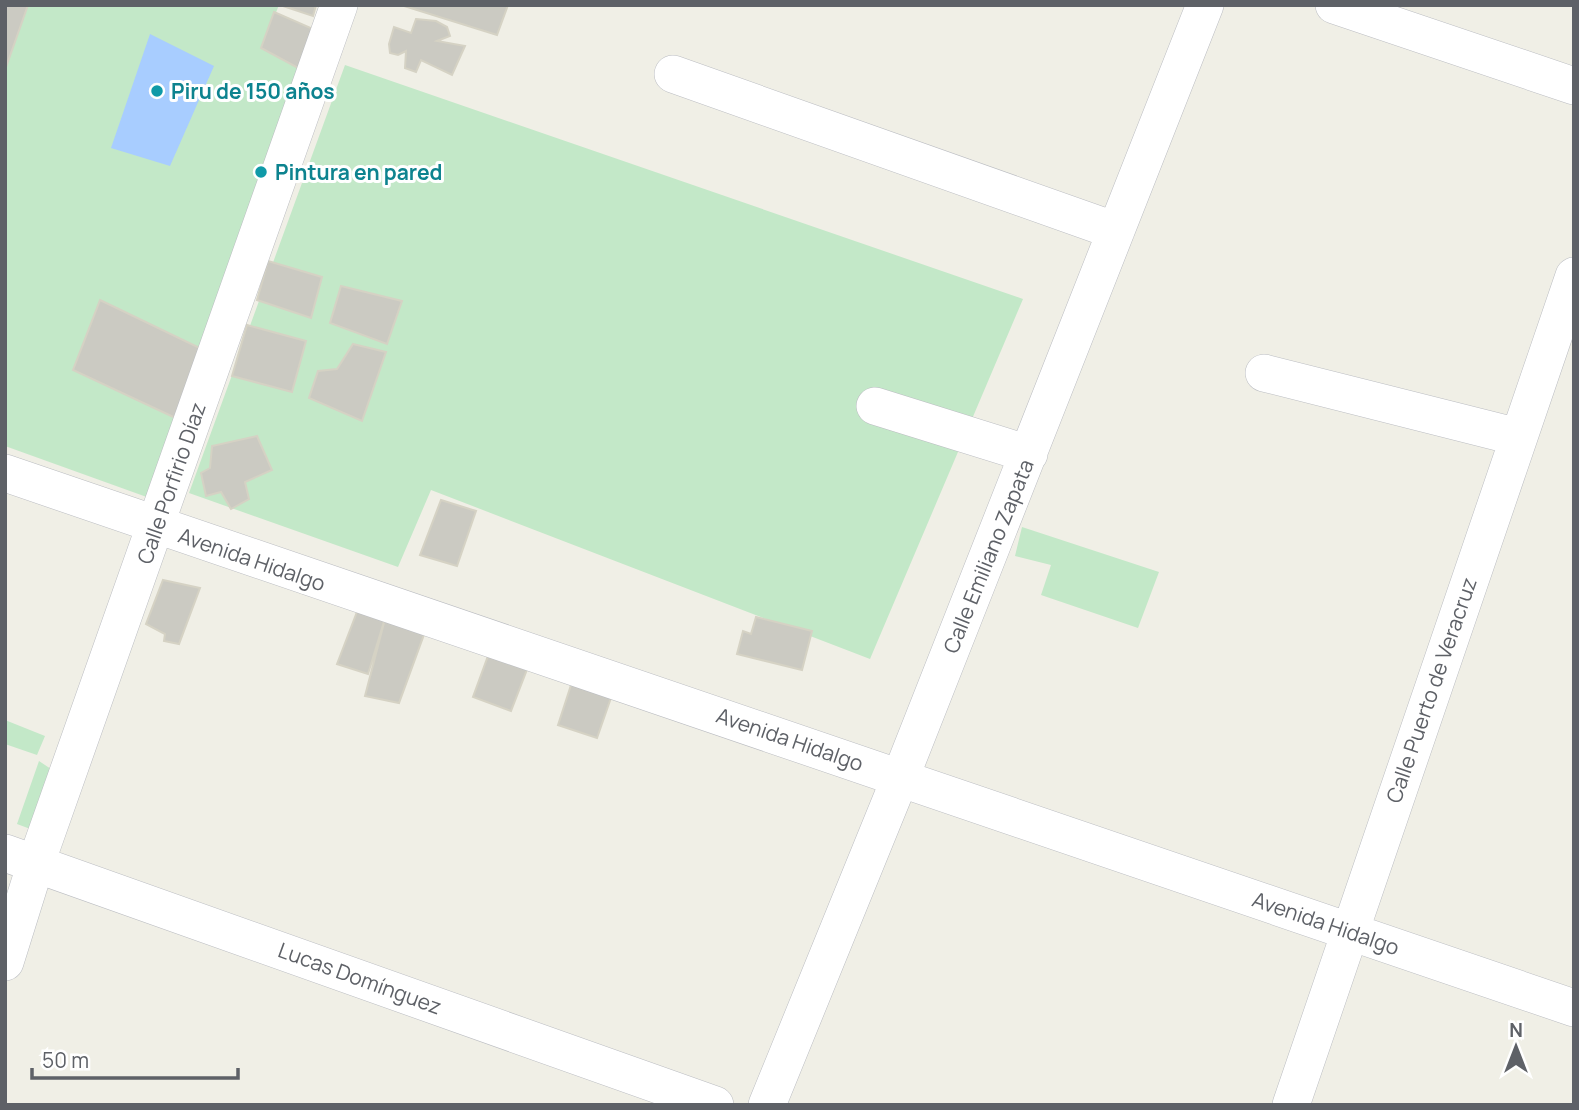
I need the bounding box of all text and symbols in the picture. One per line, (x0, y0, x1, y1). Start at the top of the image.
place label: Piru de 150 años (171, 77, 335, 105)
marker: Piru de 150 años (149, 83, 165, 99)
place label: Pintura en pared (275, 158, 443, 186)
marker: Pintura en pared (253, 164, 269, 180)
street label: Calle Porfirio Díaz (130, 398, 212, 568)
street label: Calle Emiliano Zapata (936, 455, 1040, 657)
street label: Avenida Hidalgo (175, 521, 329, 597)
street label: Calle Puerto de Veracruz (1379, 573, 1483, 807)
street label: Avenida Hidalgo (713, 701, 867, 777)
street label: Avenida Hidalgo (1249, 885, 1403, 961)
street label: Lucas Domínguez (275, 935, 445, 1021)
north arrow (1481, 1012, 1551, 1082)
text: N (1509, 1017, 1523, 1043)
scale bar (32, 1036, 238, 1080)
text: 50 m (42, 1046, 89, 1074)

